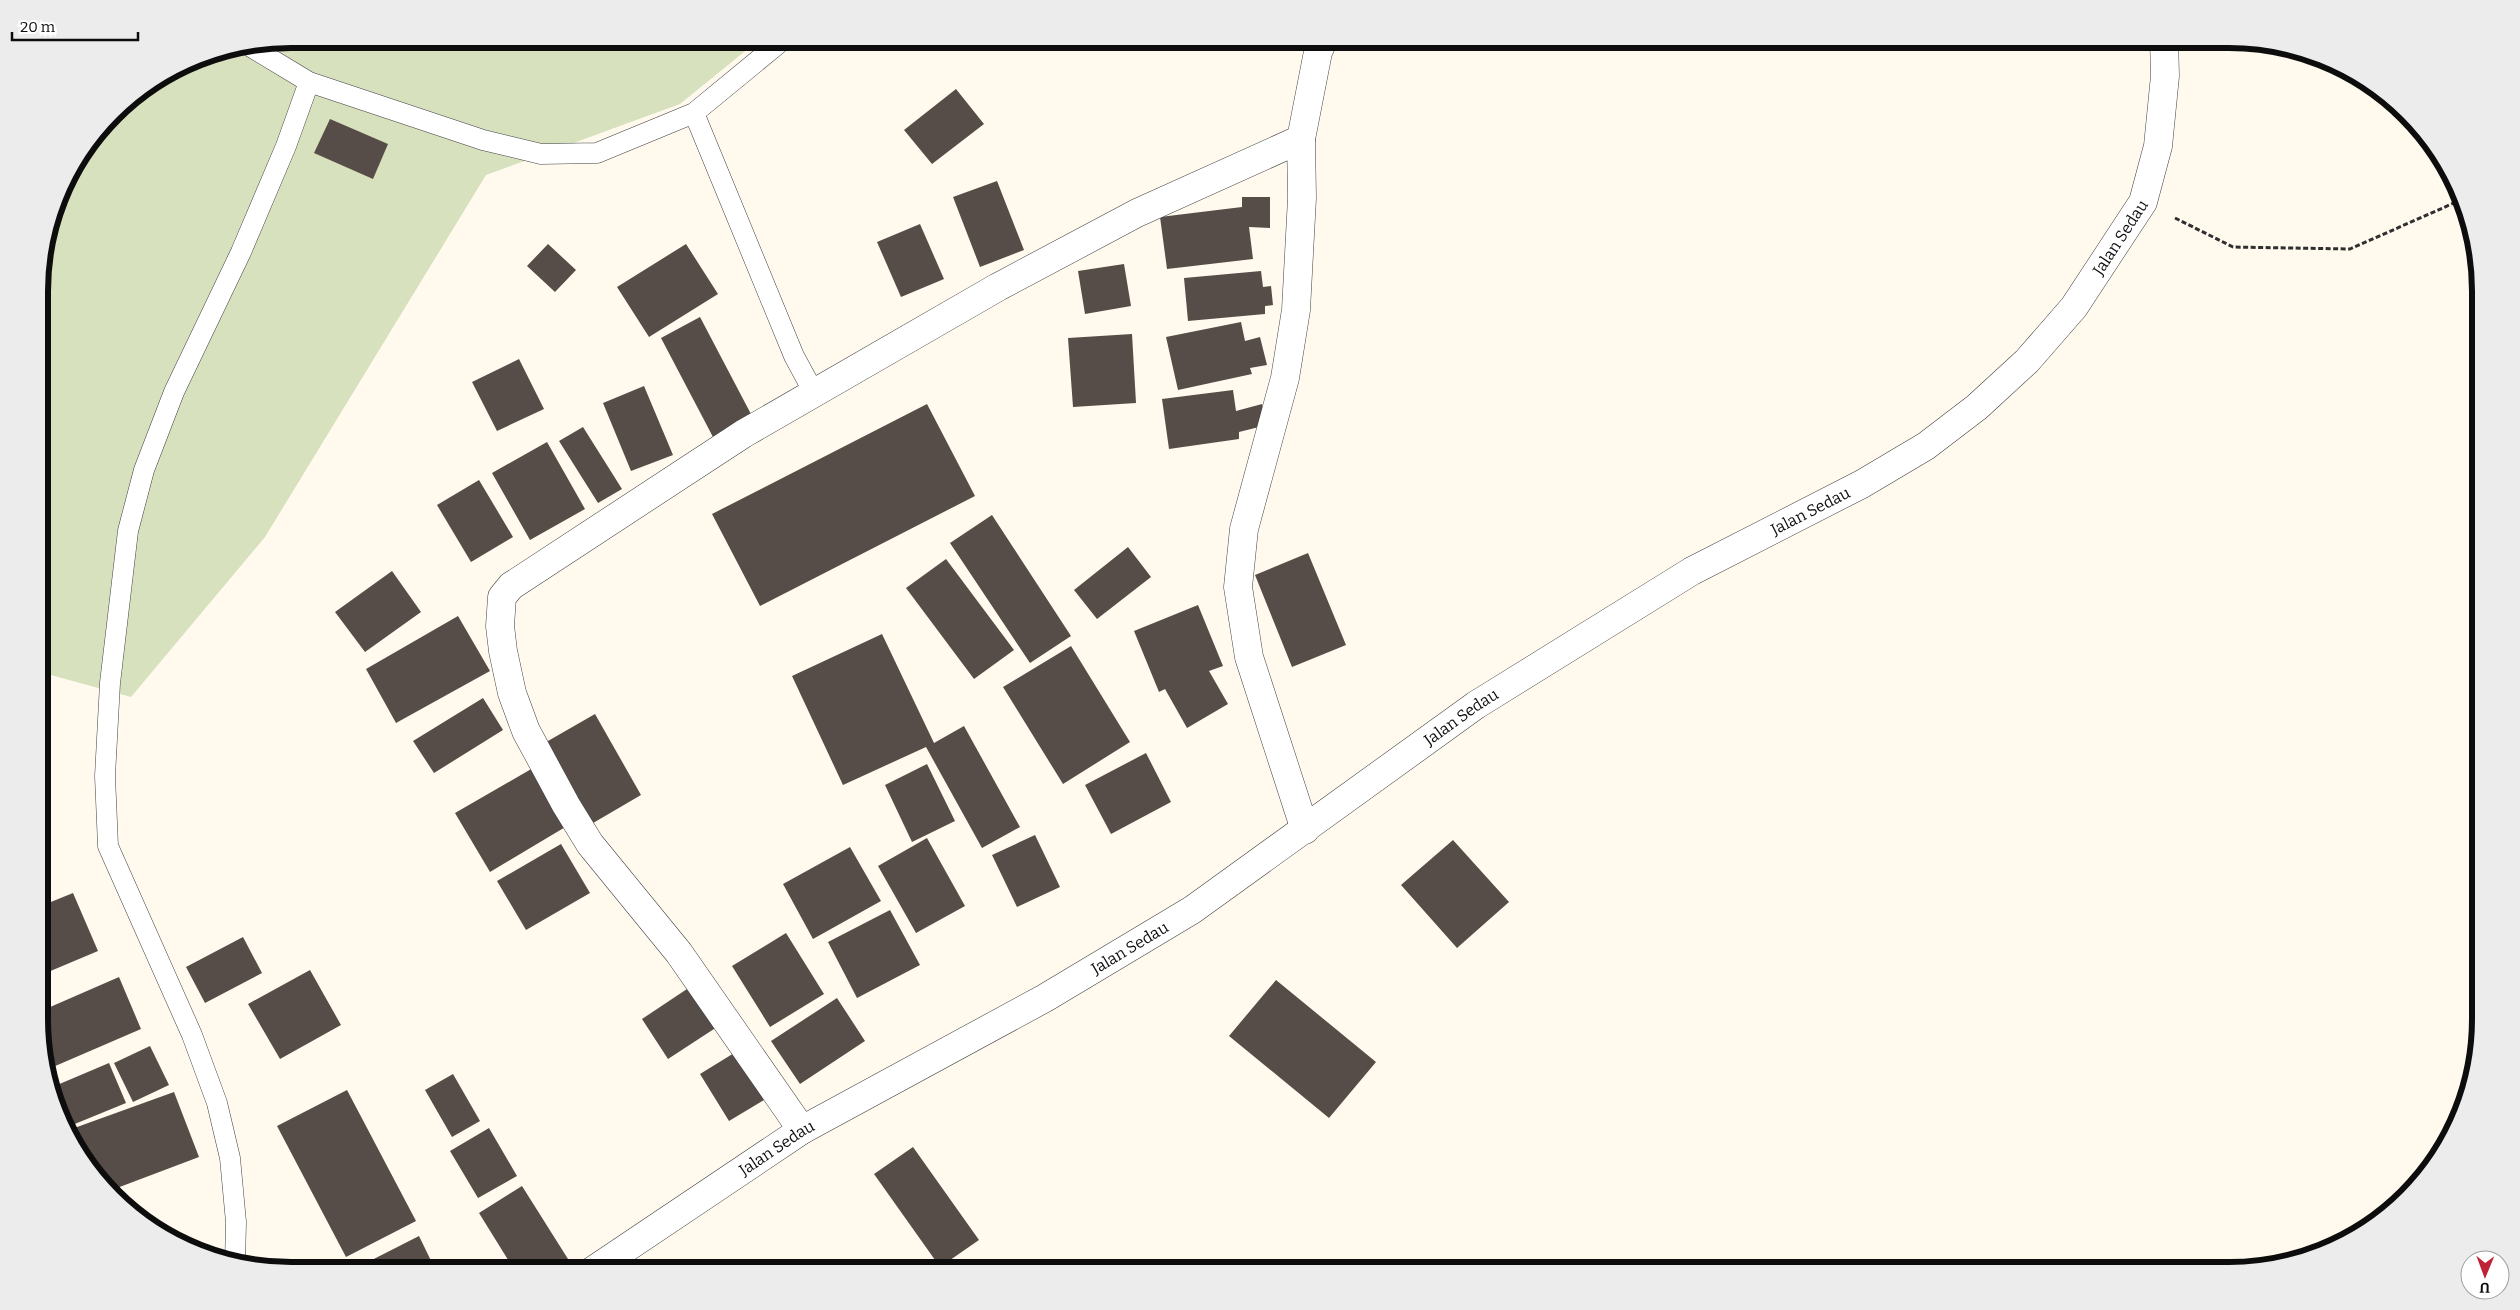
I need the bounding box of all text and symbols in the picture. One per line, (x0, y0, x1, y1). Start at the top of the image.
scale bar (12, 10, 139, 42)
text: 20 m (20, 18, 56, 36)
street label: Jalan Sedau (2088, 196, 2152, 280)
street label: Jalan Sedau (1767, 483, 1853, 540)
street label: Jalan Sedau (1419, 685, 1502, 750)
street label: Jalan Sedau (1087, 917, 1172, 979)
street label: Jalan Sedau (735, 1116, 818, 1180)
north arrow (2460, 1250, 2510, 1300)
text: U (2479, 1279, 2490, 1296)

